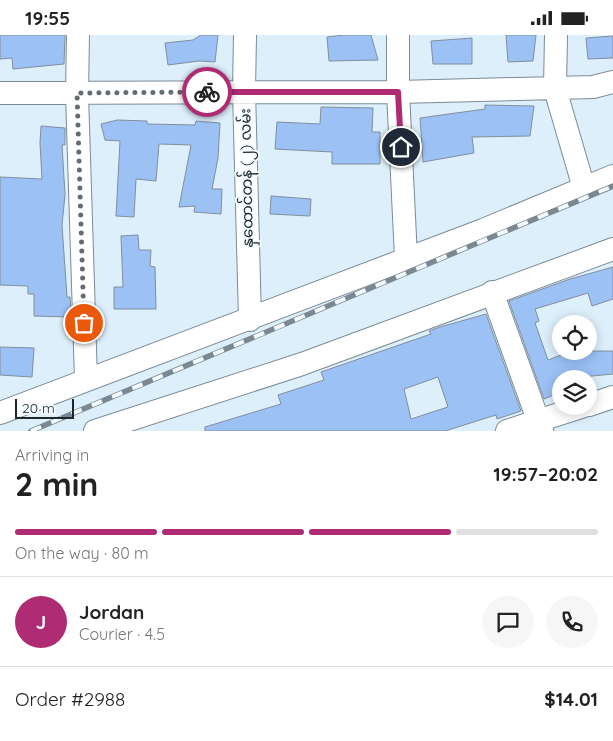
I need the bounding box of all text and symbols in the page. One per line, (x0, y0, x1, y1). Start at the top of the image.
text: 19:55 (25, 6, 70, 30)
courier (182, 67, 232, 117)
icon: bike (193, 78, 221, 106)
street label: နှထောင်တန် (၂) လမ်း (235, 108, 260, 248)
pin (380, 126, 422, 168)
icon: home (387, 133, 415, 161)
pin (63, 302, 105, 344)
icon: bag (70, 309, 98, 337)
map controls (552, 315, 597, 415)
button: locate (552, 315, 597, 360)
button: layers (552, 370, 597, 415)
scale bar (15, 396, 74, 419)
text: 20 m (22, 399, 55, 417)
text: Arriving in (15, 445, 89, 465)
text: 19:57–20:02 (493, 462, 598, 486)
text: 2 min (15, 464, 98, 504)
text: On the way · 80 m (15, 543, 149, 563)
button: chat (482, 596, 534, 648)
button: phone (546, 596, 598, 648)
text: Jordan (79, 600, 144, 624)
text: J (36, 610, 46, 634)
text: Courier · 4.5 (79, 624, 165, 644)
text: Order #2988 (15, 687, 125, 711)
text: $14.01 (544, 687, 598, 711)

